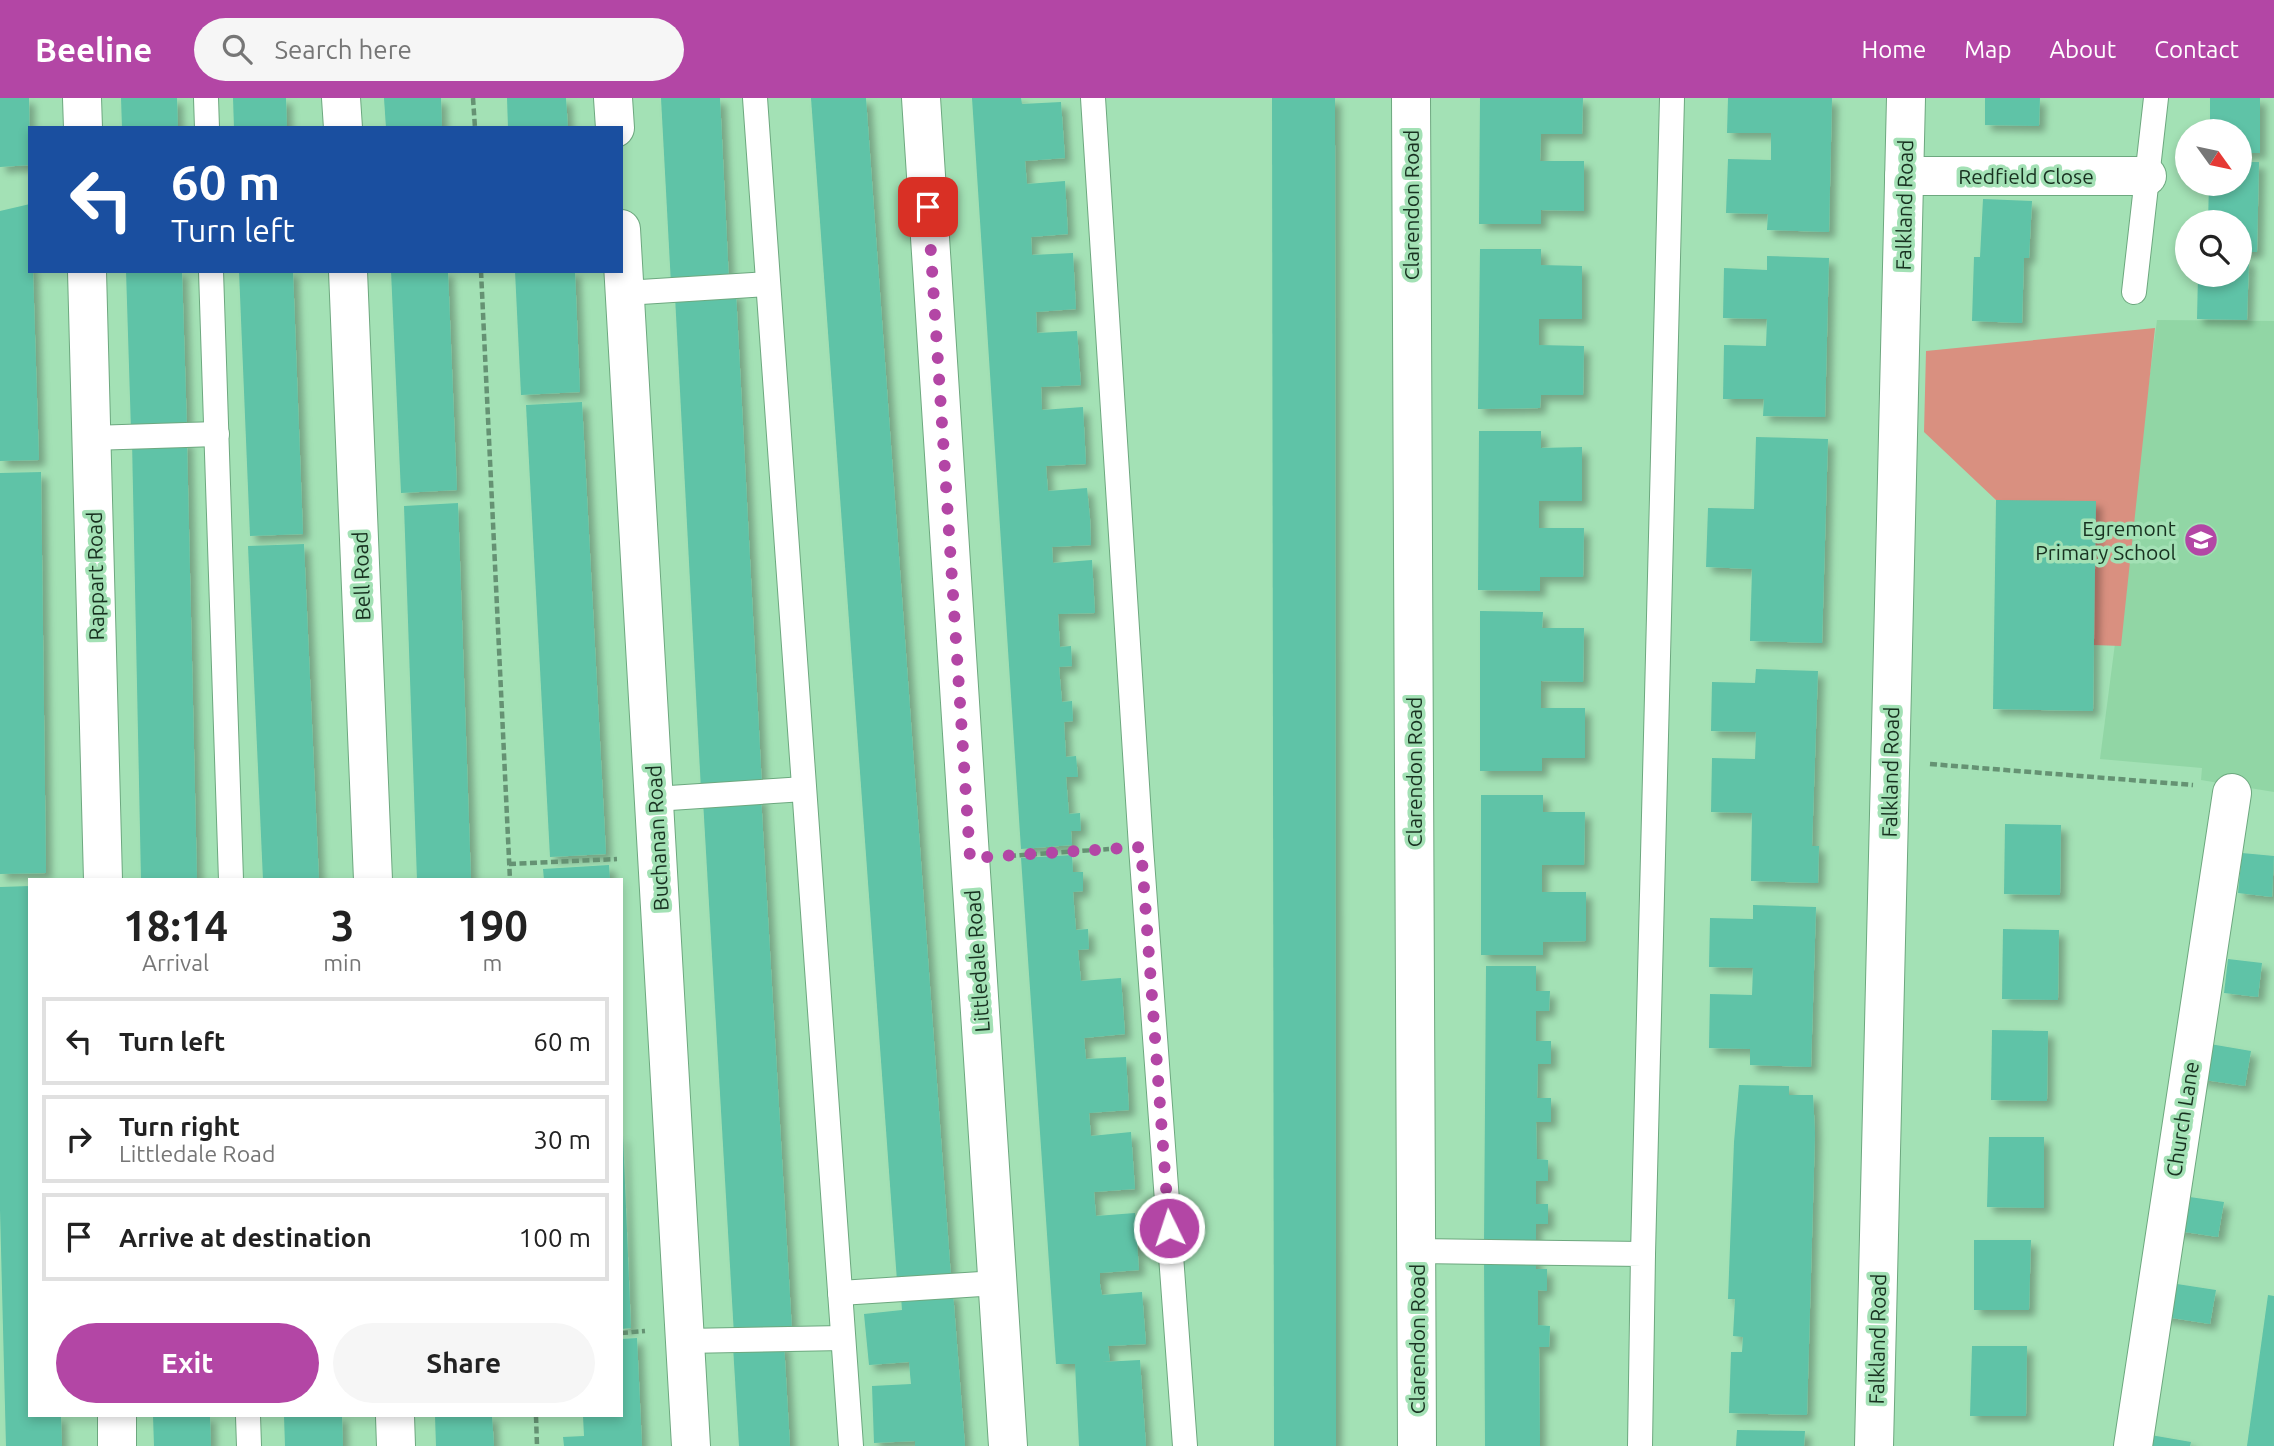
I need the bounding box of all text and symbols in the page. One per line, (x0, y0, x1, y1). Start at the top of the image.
search box (194, 18, 684, 81)
icon: search (218, 30, 256, 68)
text: Beeline (35, 31, 152, 68)
text: Search here (274, 35, 412, 64)
text: Home (1861, 36, 1926, 63)
text: Map (1964, 36, 2011, 63)
text: About (2049, 36, 2116, 63)
text: Contact (2154, 36, 2239, 63)
north arrow (2175, 119, 2252, 196)
map controls (2175, 119, 2252, 287)
street label: Clarendon Road (1399, 130, 1423, 280)
street label: Falkland Road (1891, 139, 1917, 271)
icon: left (56, 154, 147, 245)
text: 60 m (171, 154, 280, 209)
street label: Redfield Close (1958, 164, 2094, 188)
pin (898, 177, 958, 237)
icon: arrive (909, 188, 947, 226)
button: search (2175, 210, 2252, 287)
text: Turn left (171, 212, 295, 248)
street label: Rappart Road (82, 511, 108, 641)
place label: Egremont Primary School (2035, 516, 2176, 564)
school or university icon: Egremont Primary School (2182, 521, 2220, 559)
street label: Bell Road (347, 531, 375, 621)
street label: Clarendon Road (1402, 697, 1426, 847)
street label: Falkland Road (1877, 706, 1903, 838)
street label: Buchanan Road (641, 765, 673, 911)
street label: Littledale Road (960, 889, 994, 1033)
text: 18:14 (123, 902, 228, 949)
text: 3 (331, 902, 354, 949)
text: 190 (457, 902, 528, 949)
text: Arrival (142, 950, 209, 975)
text: min (323, 950, 362, 975)
text: m (482, 950, 502, 975)
icon: left (60, 1022, 98, 1060)
text: Turn left (119, 1027, 225, 1056)
text: 60 m (533, 1027, 591, 1056)
street label: Church Lane (2161, 1060, 2203, 1178)
text: Turn right (119, 1112, 240, 1141)
icon: right (60, 1120, 98, 1158)
text: 30 m (533, 1125, 591, 1154)
text: Littledale Road (119, 1141, 275, 1166)
position arrow (1132, 1191, 1206, 1265)
icon: arrive (60, 1218, 98, 1256)
text: Arrive at destination (119, 1223, 372, 1252)
text: 100 m (519, 1223, 591, 1252)
street label: Clarendon Road (1405, 1264, 1429, 1414)
street label: Falkland Road (1864, 1273, 1890, 1405)
button: Exit (56, 1323, 319, 1403)
button: Share (333, 1323, 595, 1403)

